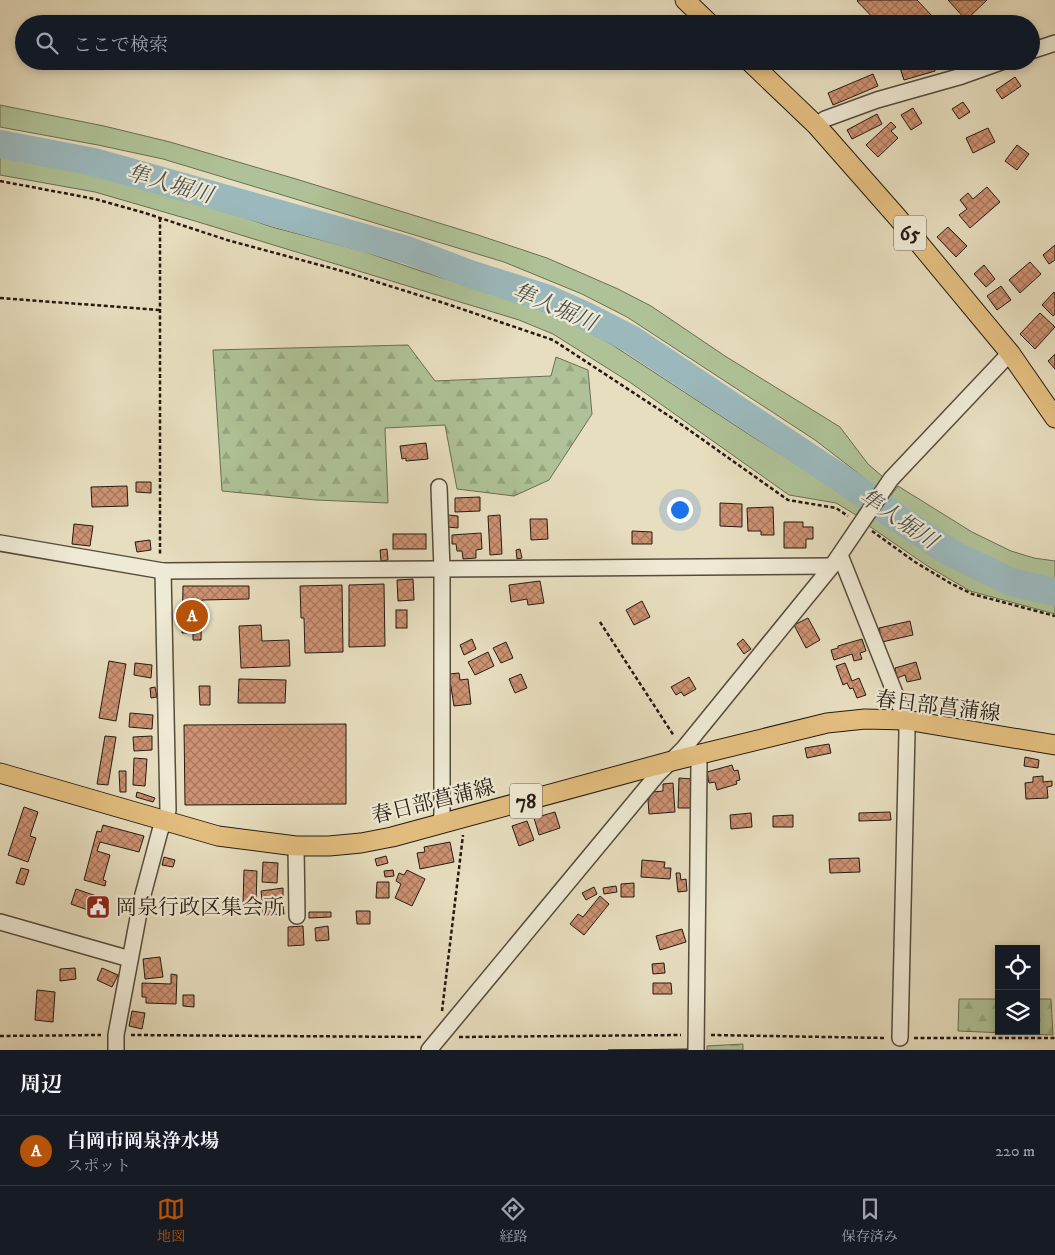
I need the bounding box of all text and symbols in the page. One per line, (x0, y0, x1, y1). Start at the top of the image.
search box (15, 15, 1040, 70)
icon: search (33, 29, 61, 57)
text: ここで検索 (73, 34, 168, 57)
water label: 隼人堀川 (124, 159, 218, 210)
road number: 65 (894, 216, 926, 250)
water label: 隼人堀川 (509, 278, 602, 338)
water label: 隼人堀川 (854, 483, 944, 556)
your location (667, 497, 693, 523)
pin: A (176, 597, 208, 635)
street label: 春日部菖蒲線 (874, 686, 1002, 728)
street label: 春日部菖蒲線 (369, 774, 498, 830)
road number: 78 (510, 784, 542, 818)
public building icon: 岡泉行政区集会所 (85, 894, 111, 920)
place label: 岡泉行政区集会所 (116, 895, 284, 921)
map controls (995, 945, 1040, 1035)
button: locate (995, 945, 1040, 990)
button: layers (995, 990, 1040, 1035)
text: 周辺 (20, 1072, 62, 1098)
text: 白岡市岡泉浄水場 (67, 1130, 219, 1153)
text: A (31, 1141, 41, 1161)
text: 220 m (995, 1141, 1035, 1161)
text: スポット (67, 1156, 131, 1176)
tab: 地図 (157, 1195, 185, 1246)
tab: 経路 (499, 1195, 527, 1246)
tab: 保存済み (842, 1195, 898, 1246)

